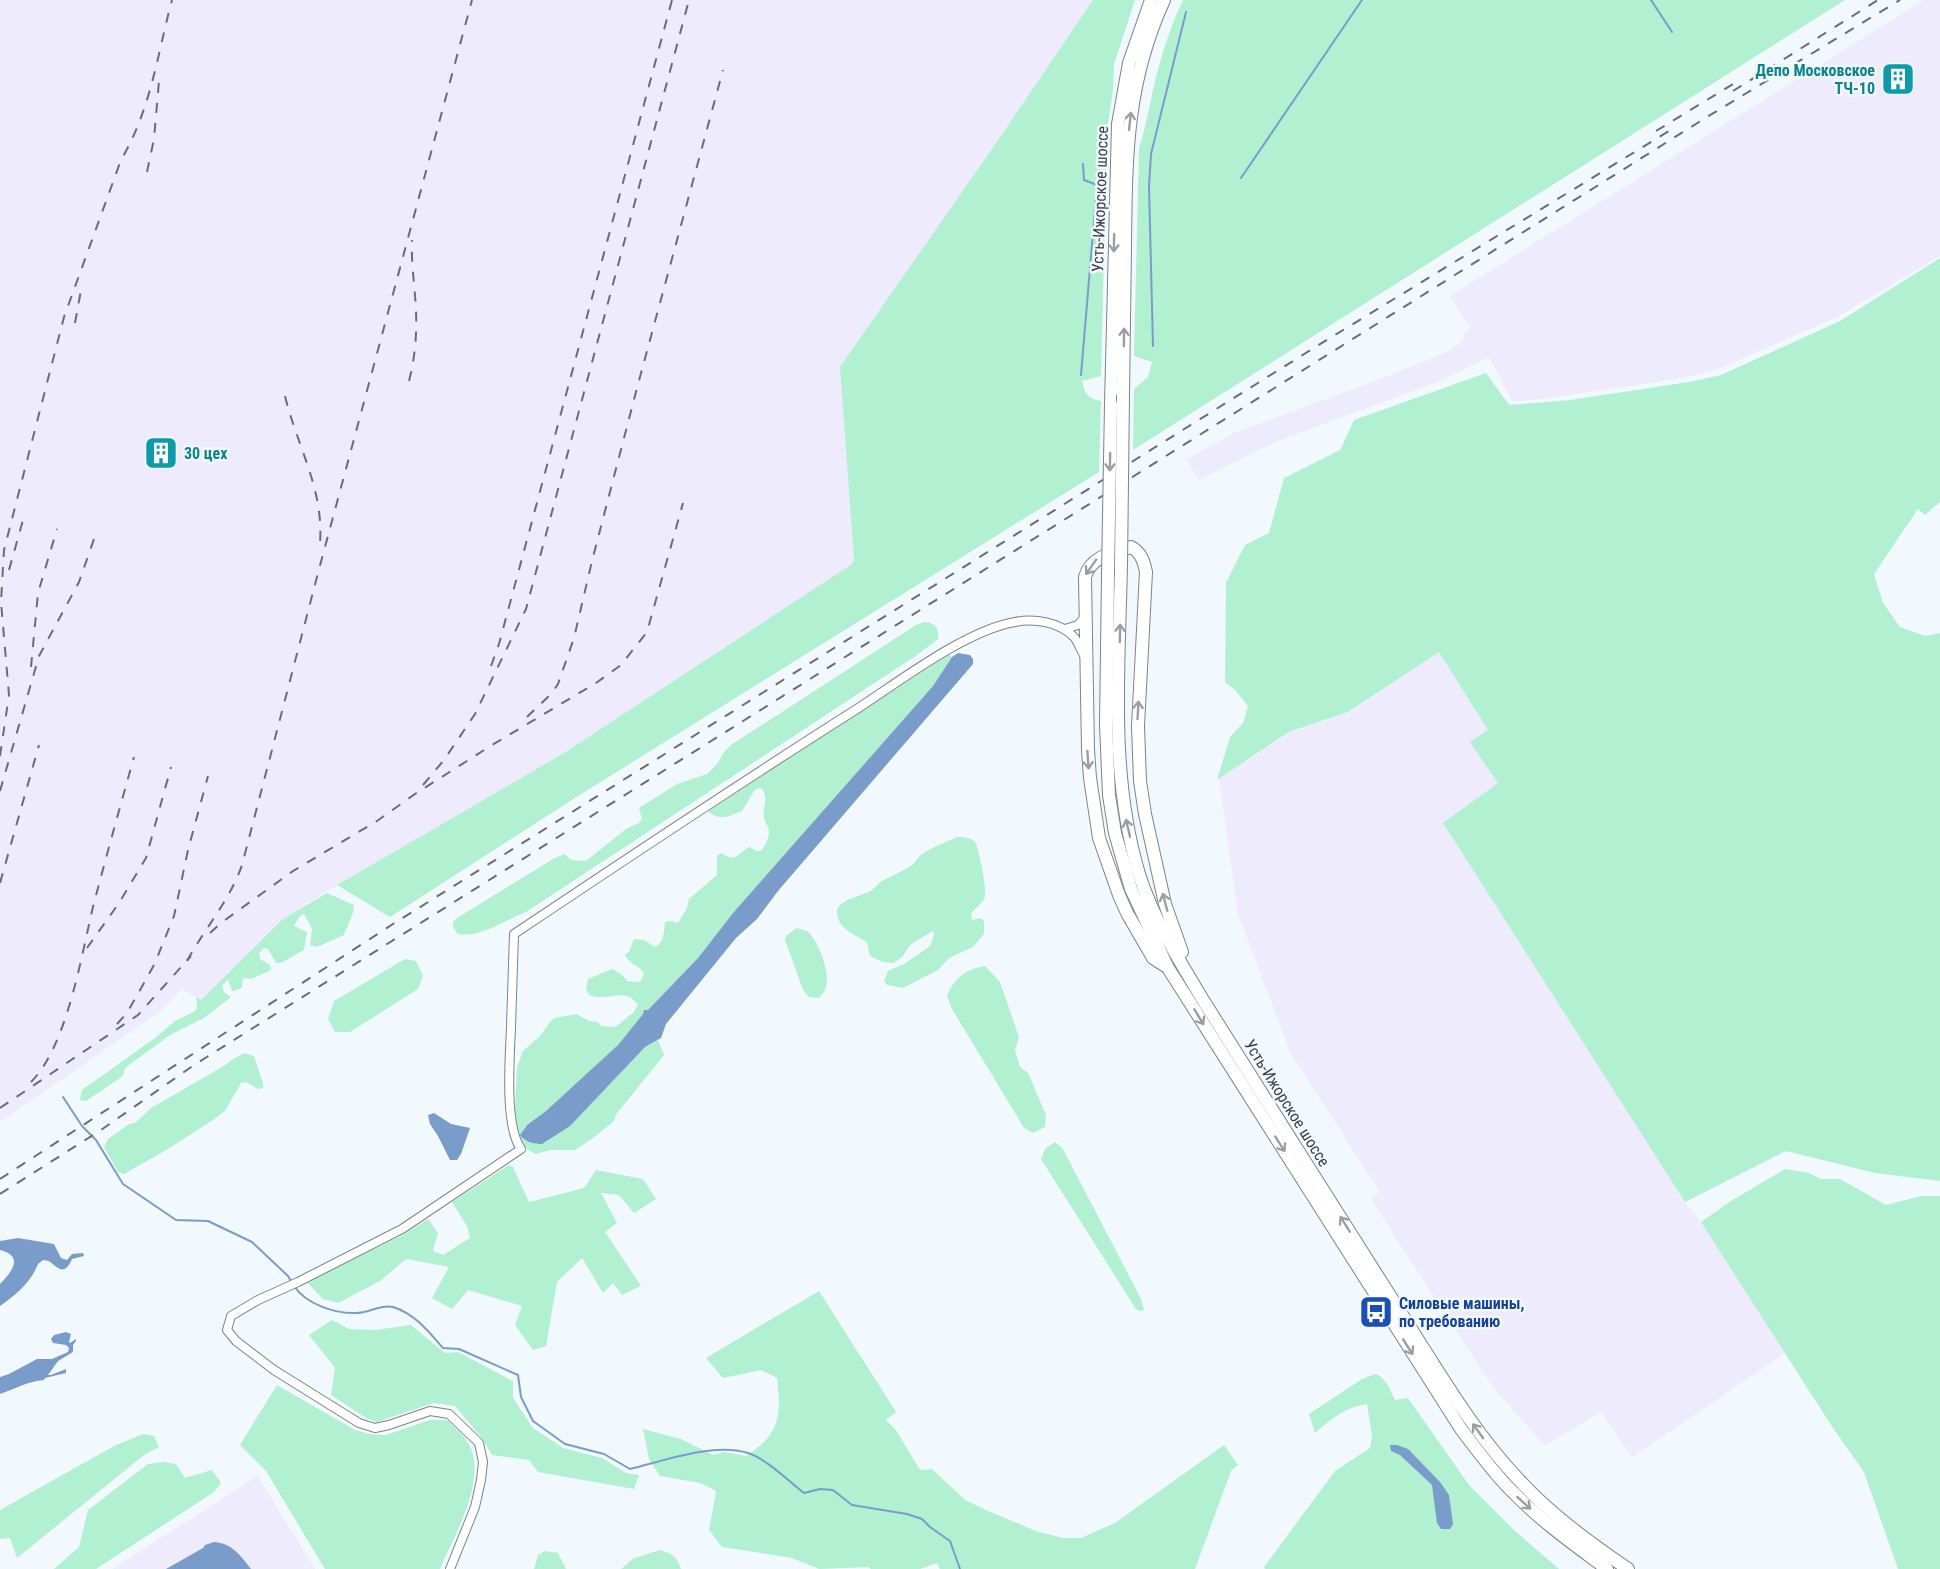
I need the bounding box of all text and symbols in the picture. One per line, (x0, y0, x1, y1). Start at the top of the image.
place label: Депо Московское ТЧ-10 (1756, 61, 1875, 98)
building icon: Депо Московское ТЧ-10 (1880, 61, 1916, 97)
one-way arrow (1125, 111, 1136, 131)
street label: Усть-Ижорское шоссе (1088, 126, 1112, 272)
one-way arrow (1109, 232, 1120, 252)
one-way arrow (1118, 327, 1130, 347)
building icon: 30 цех (143, 435, 179, 471)
place label: 30 цех (184, 444, 228, 463)
one-way arrow (1104, 452, 1116, 472)
one-way arrow (1085, 559, 1097, 575)
one-way arrow (1114, 624, 1126, 644)
one-way arrow (1133, 701, 1144, 721)
one-way arrow (1083, 750, 1094, 770)
one-way arrow (1122, 818, 1133, 838)
one-way arrow (1159, 893, 1171, 912)
one-way arrow (1194, 1008, 1206, 1025)
street label: Усть-Ижорское шоссе (1240, 1036, 1334, 1170)
one-way arrow (1274, 1135, 1286, 1152)
one-way arrow (1338, 1216, 1350, 1233)
bus stop icon: Силовые машины, по требованию (1358, 1294, 1394, 1330)
place label: Силовые машины, по требованию (1399, 1294, 1524, 1331)
one-way arrow (1403, 1338, 1415, 1355)
one-way arrow (1472, 1423, 1484, 1439)
one-way arrow (1517, 1496, 1532, 1510)

